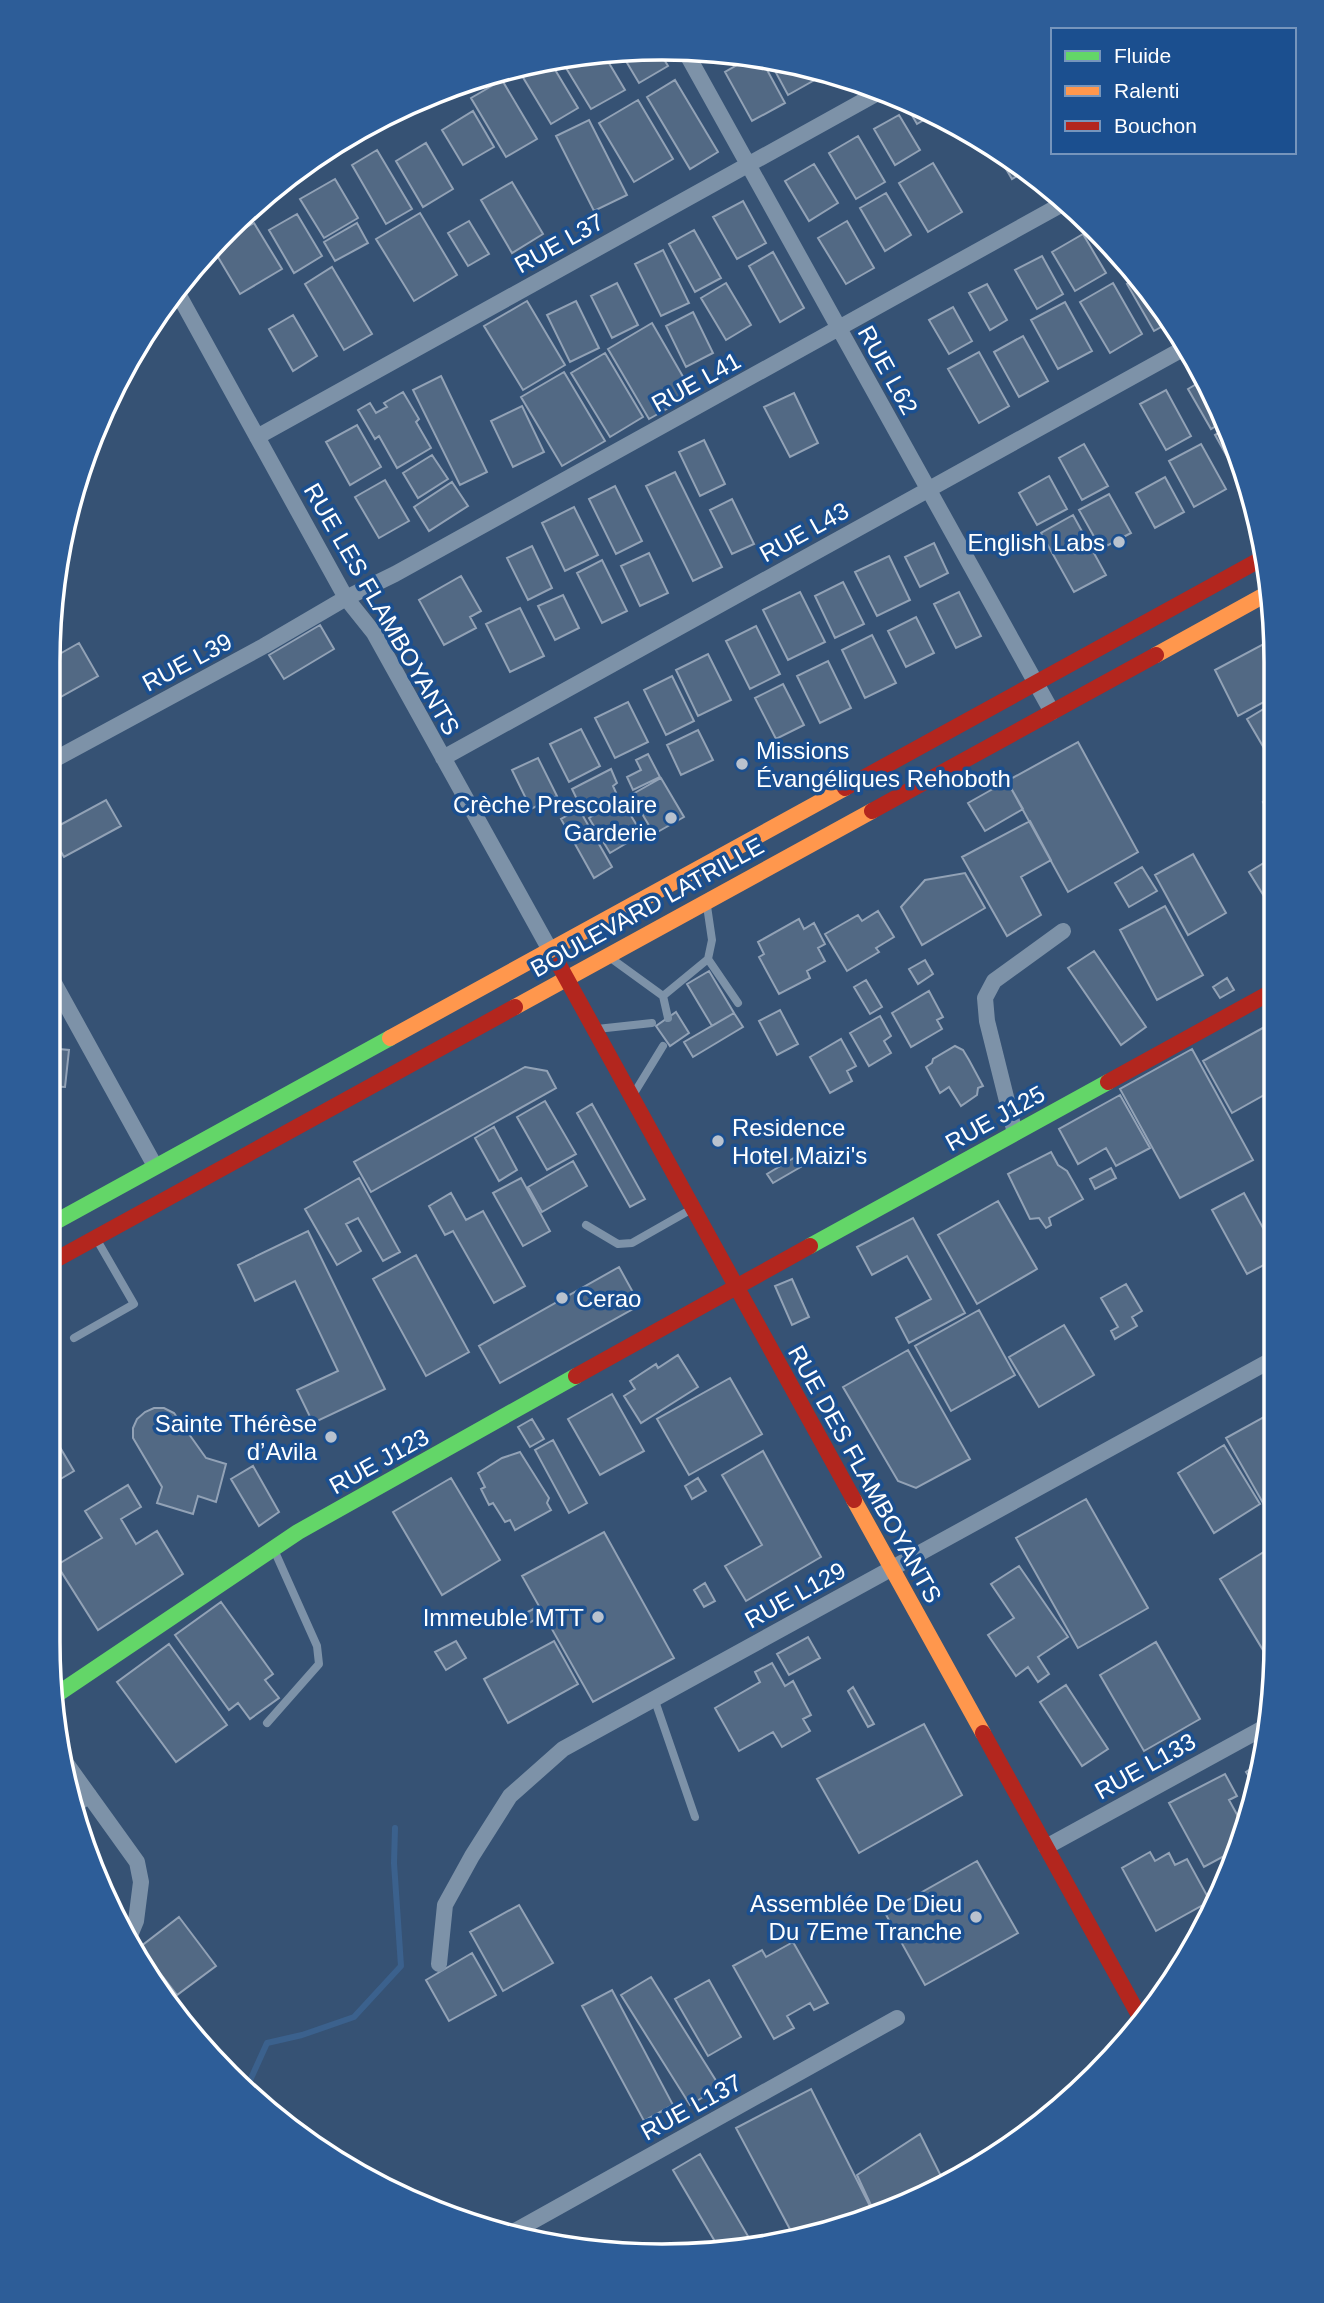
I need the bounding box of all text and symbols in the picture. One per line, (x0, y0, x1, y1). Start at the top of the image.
legend (1051, 28, 1296, 154)
text: Fluide (1114, 44, 1171, 67)
text: Ralenti (1114, 79, 1179, 102)
text: Bouchon (1114, 114, 1197, 137)
street label: RUE L37 (510, 208, 608, 278)
street label: RUE L62 (853, 321, 923, 419)
street label: RUE L41 (647, 347, 745, 417)
street label: RUE LES FLAMBOYANTS (299, 478, 465, 740)
street label: RUE L43 (755, 497, 853, 567)
place label: English Labs (968, 529, 1105, 556)
marker: English Labs (1111, 534, 1127, 550)
street label: RUE L39 (138, 627, 236, 697)
place label: Missions Évangéliques Rehoboth (756, 737, 1011, 792)
marker: Missions Évangéliques Rehoboth (734, 756, 750, 772)
place label: Crèche Prescolaire Garderie (453, 791, 657, 846)
marker: Crèche Prescolaire Garderie (663, 810, 679, 826)
street label: BOULEVARD LATRILLE (526, 832, 768, 982)
street label: RUE J125 (941, 1080, 1049, 1156)
place label: Residence Hotel Maizi's (732, 1114, 867, 1169)
marker: Residence Hotel Maizi's (710, 1133, 726, 1149)
place label: Cerao (576, 1285, 641, 1312)
marker: Cerao (554, 1290, 570, 1306)
street label: RUE DES FLAMBOYANTS (783, 1341, 947, 1607)
place label: Sainte Thérèse d’Avila (155, 1410, 318, 1465)
street label: RUE J123 (325, 1423, 433, 1499)
marker: Sainte Thérèse d’Avila (323, 1429, 339, 1445)
street label: RUE L129 (740, 1556, 850, 1634)
place label: Immeuble MTT (423, 1604, 584, 1631)
marker: Immeuble MTT (590, 1609, 606, 1625)
street label: RUE L133 (1090, 1727, 1200, 1805)
place label: Assemblée De Dieu Du 7Eme Tranche (750, 1890, 962, 1945)
marker: Assemblée De Dieu Du 7Eme Tranche (968, 1909, 984, 1925)
street label: RUE L137 (636, 2068, 746, 2146)

